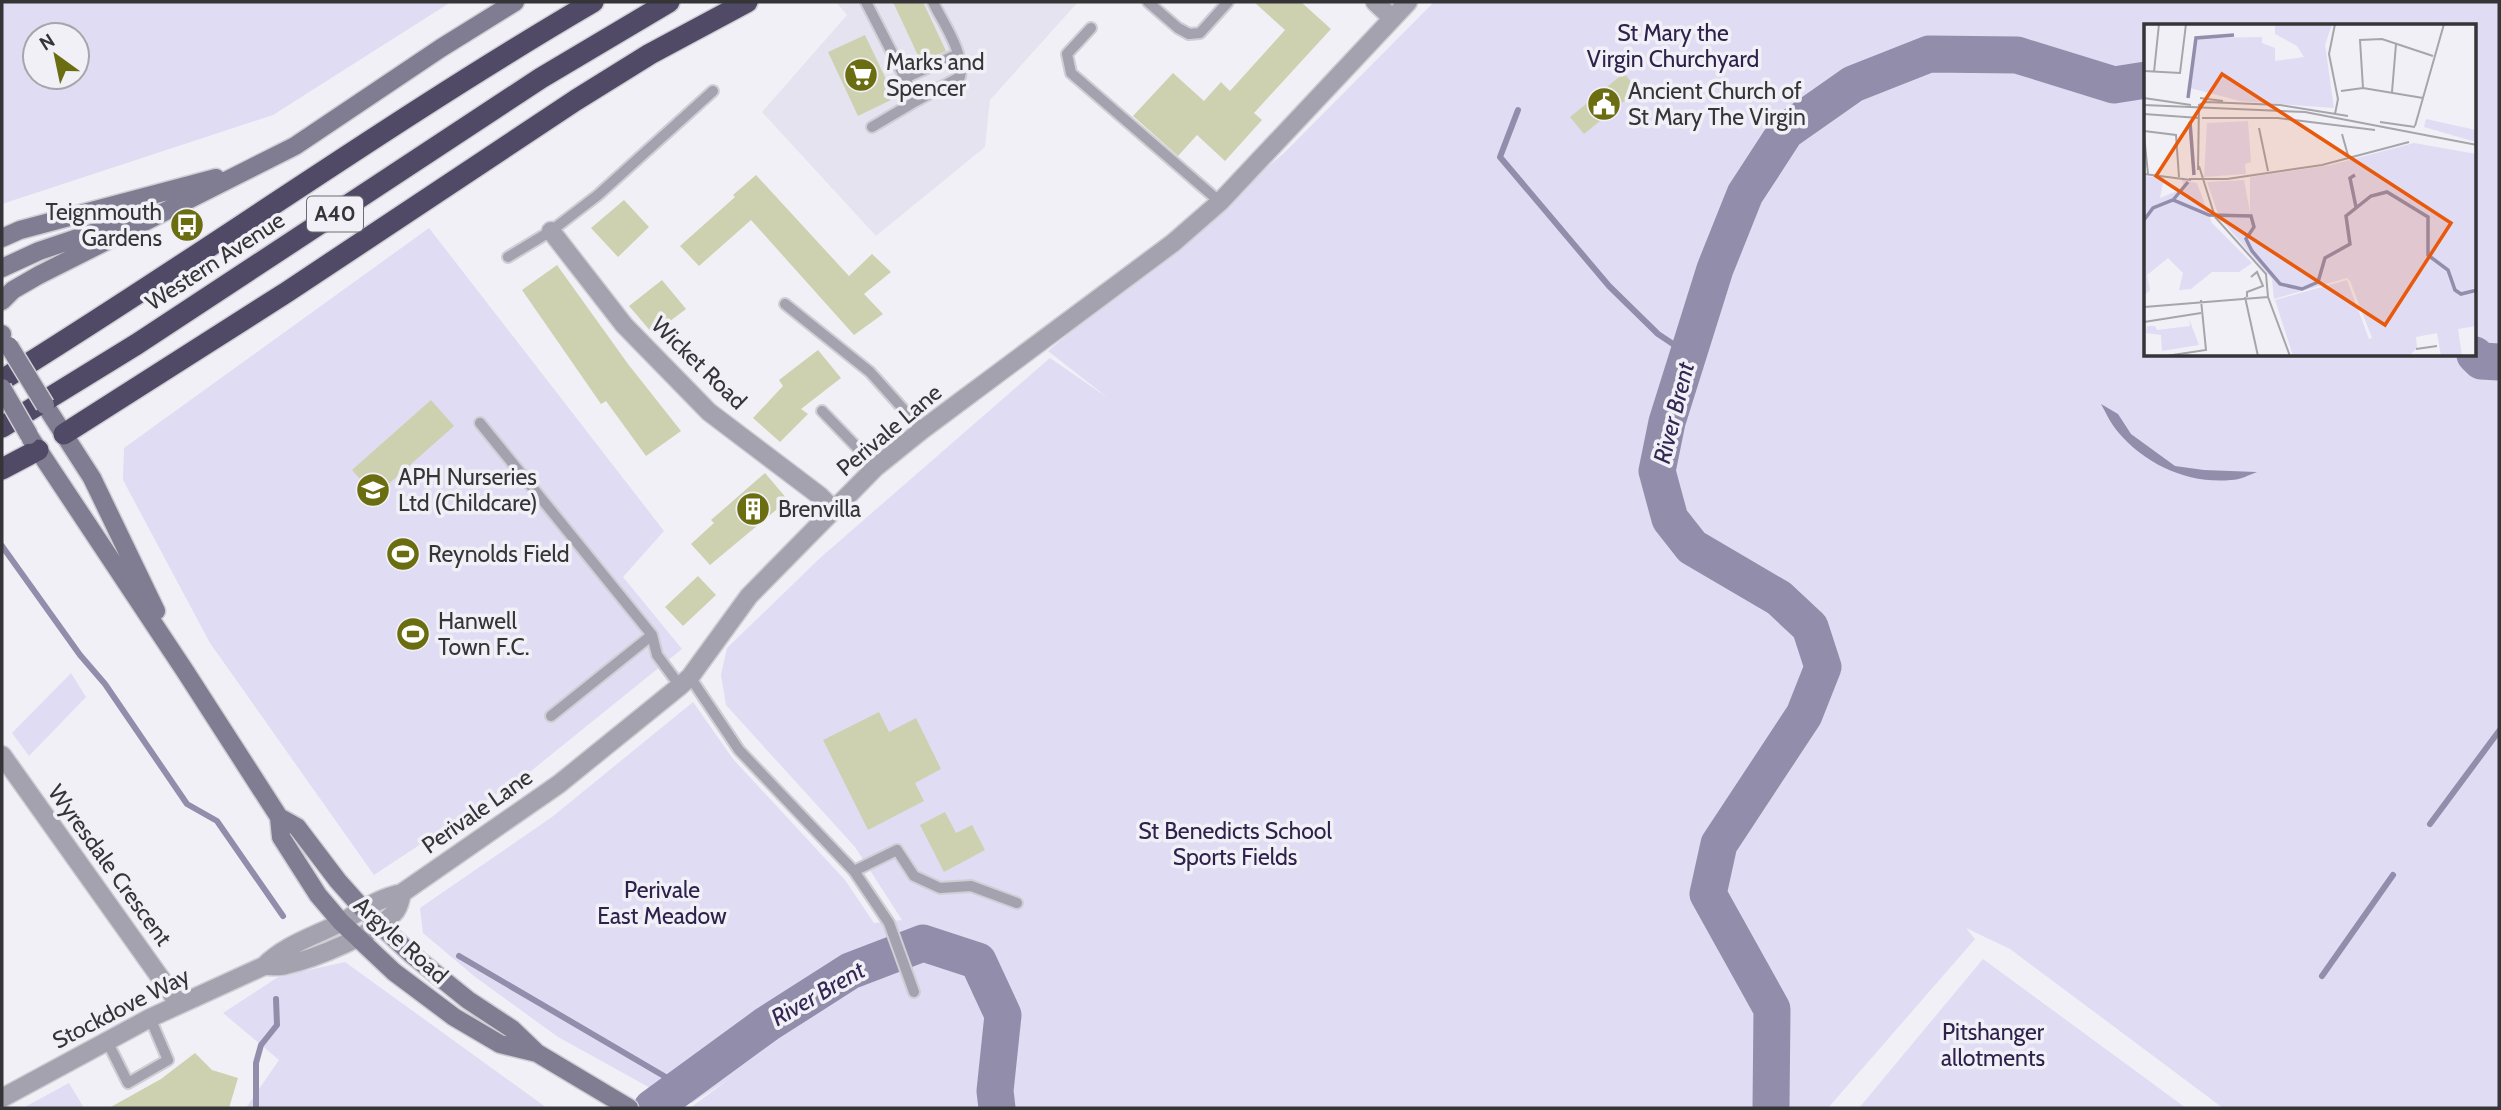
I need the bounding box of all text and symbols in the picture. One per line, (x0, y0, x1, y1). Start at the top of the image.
park label: St Mary the Virgin Churchyard (1587, 19, 1759, 73)
north arrow (21, 21, 91, 91)
inset map (2144, 24, 2476, 357)
text: N (35, 29, 59, 55)
place label: Marks and Spencer (886, 48, 985, 102)
supermarket icon: Marks and Spencer (842, 56, 880, 94)
place label: Ancient Church of St Mary The Virgin (1628, 77, 1806, 131)
public building icon: Ancient Church of St Mary The Virgin (1585, 85, 1623, 123)
road number: A40 (307, 196, 363, 232)
place label: Teignmouth Gardens (46, 198, 162, 252)
street label: Western Avenue (140, 206, 290, 316)
bus stop icon: Teignmouth Gardens (168, 206, 206, 244)
street label: Wicket Road (646, 311, 752, 415)
water label: River Brent (1647, 359, 1700, 467)
street label: Perivale Lane (831, 378, 947, 482)
place label: APH Nurseries Ltd (Childcare) (398, 463, 538, 517)
school or university icon: APH Nurseries Ltd (Childcare) (354, 471, 392, 509)
building icon: Brenvilla (734, 490, 772, 528)
place label: Brenvilla (778, 495, 861, 523)
sports icon: Reynolds Field (384, 535, 422, 573)
place label: Reynolds Field (428, 540, 570, 568)
place label: Hanwell Town F.C. (438, 607, 530, 661)
sports icon: Hanwell Town F.C. (394, 615, 432, 653)
street label: Perivale Lane (416, 763, 538, 859)
street label: Wyresdale Crescent (42, 779, 178, 951)
park label: St Benedicts School Sports Fields (1138, 817, 1332, 871)
park label: Perivale East Meadow (597, 876, 727, 930)
street label: Argyle Road (348, 891, 454, 989)
water label: River Brent (766, 955, 870, 1032)
street label: Stockdove Way (48, 961, 194, 1055)
park label: Pitshanger allotments (1941, 1018, 2045, 1072)

